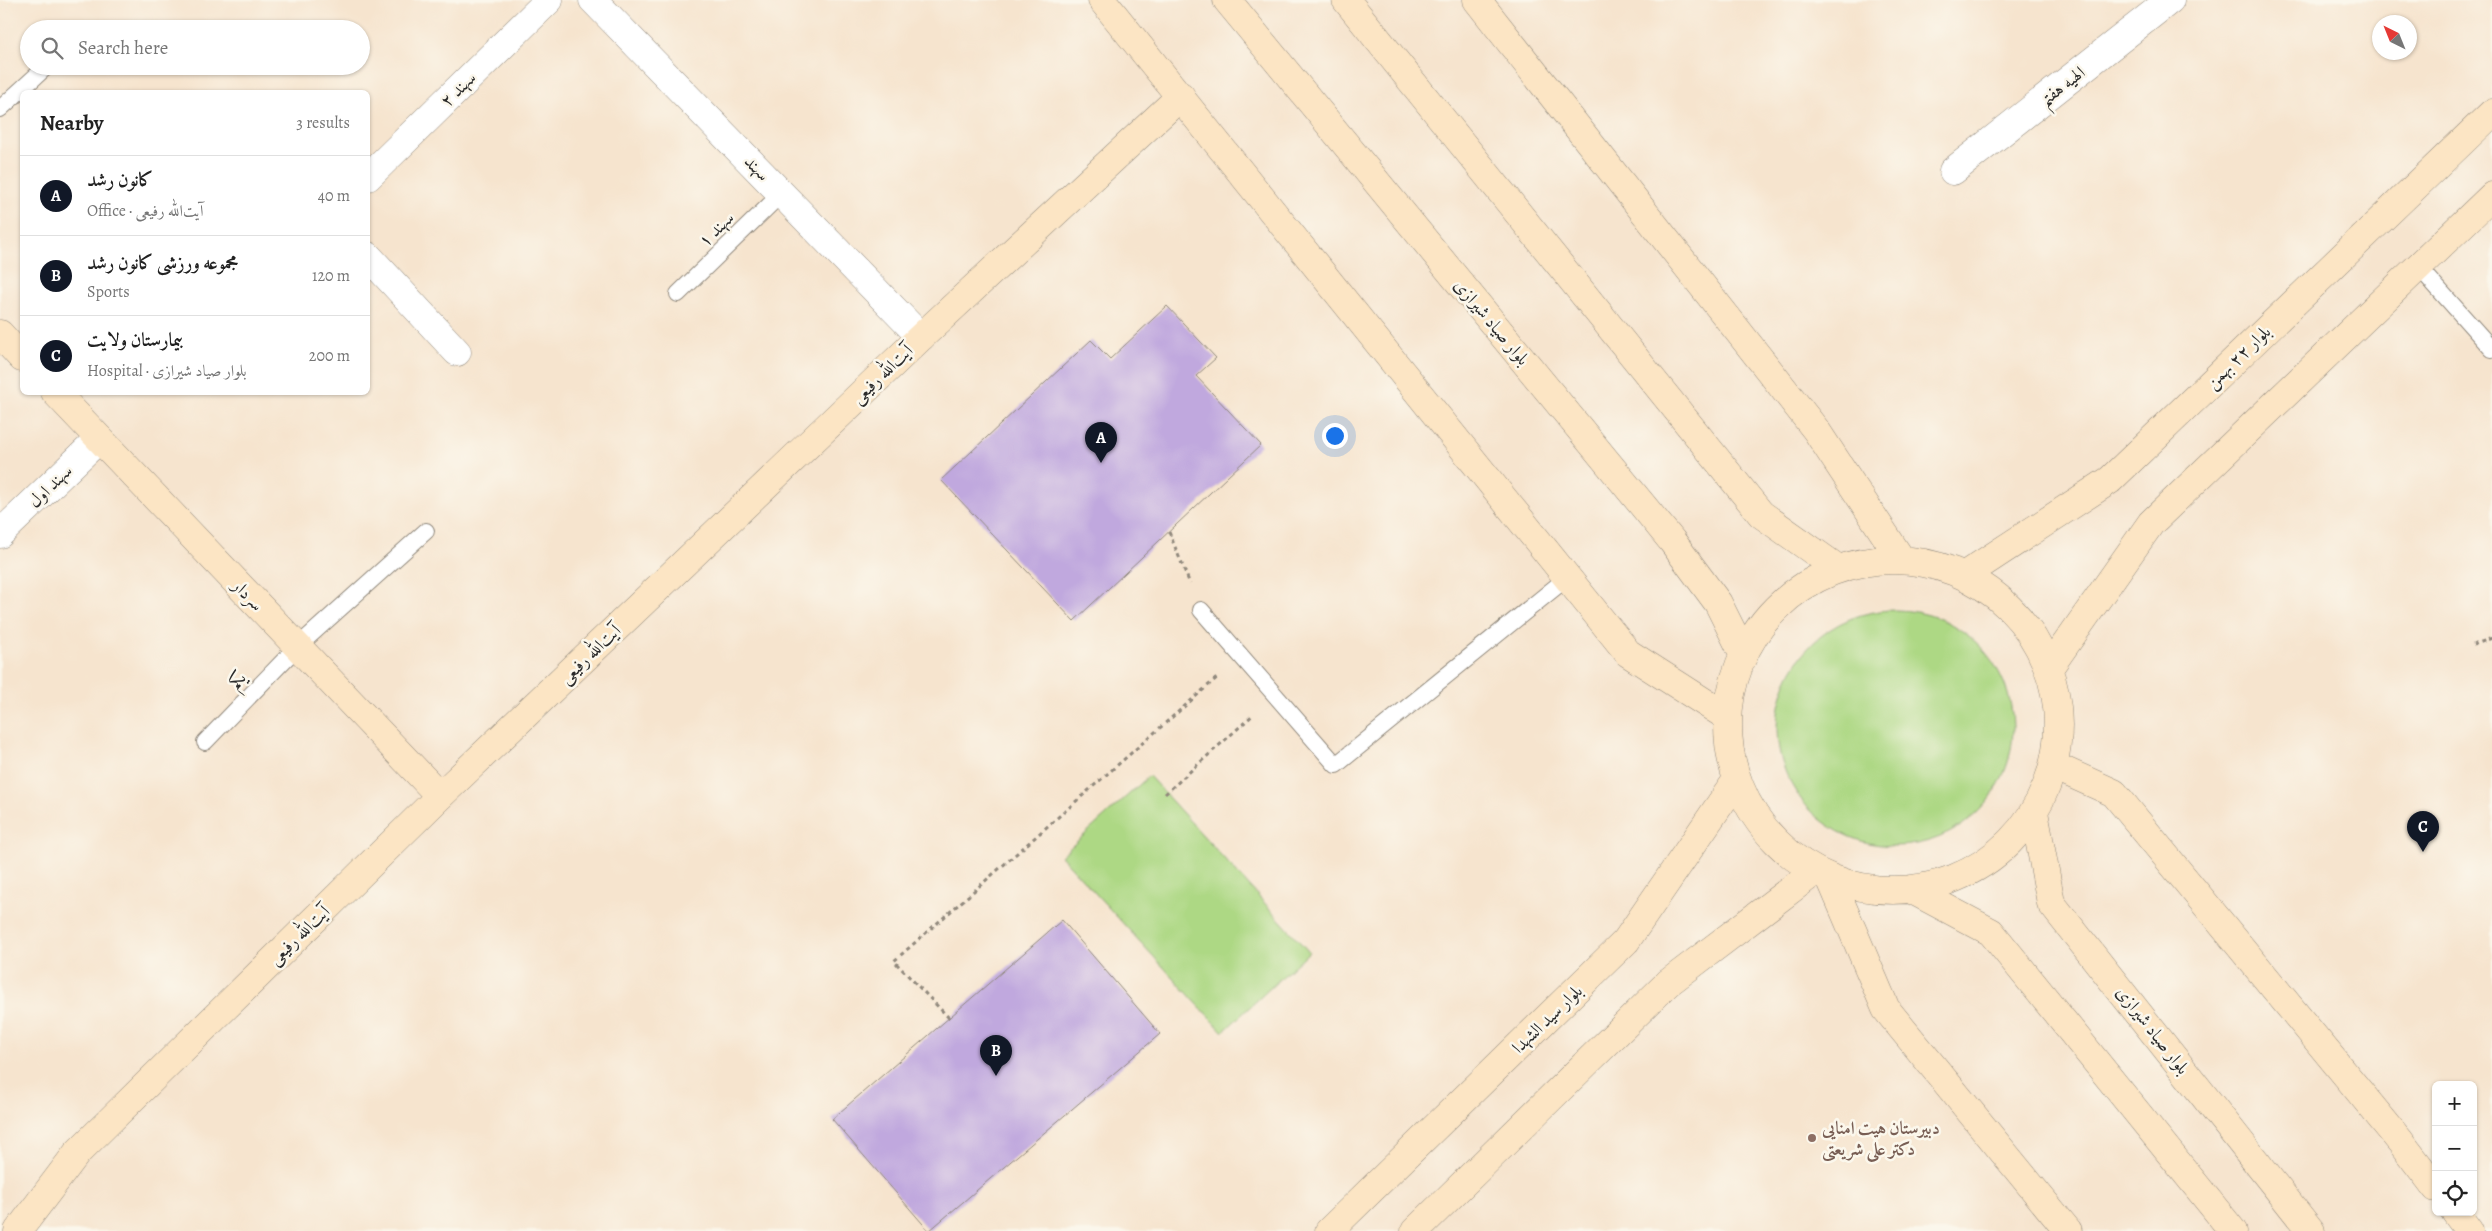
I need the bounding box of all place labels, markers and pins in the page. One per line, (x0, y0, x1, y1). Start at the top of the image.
pin: A (1085, 422, 1117, 463)
pin: C (2407, 811, 2439, 852)
pin: B (980, 1035, 1012, 1076)
place label: دبیرستان هیت امنایی دکتر علی شریعتی (1821, 1116, 1940, 1163)
marker: دبیرستان هیت امنایی دکتر علی شریعتی (1806, 1132, 1818, 1144)

